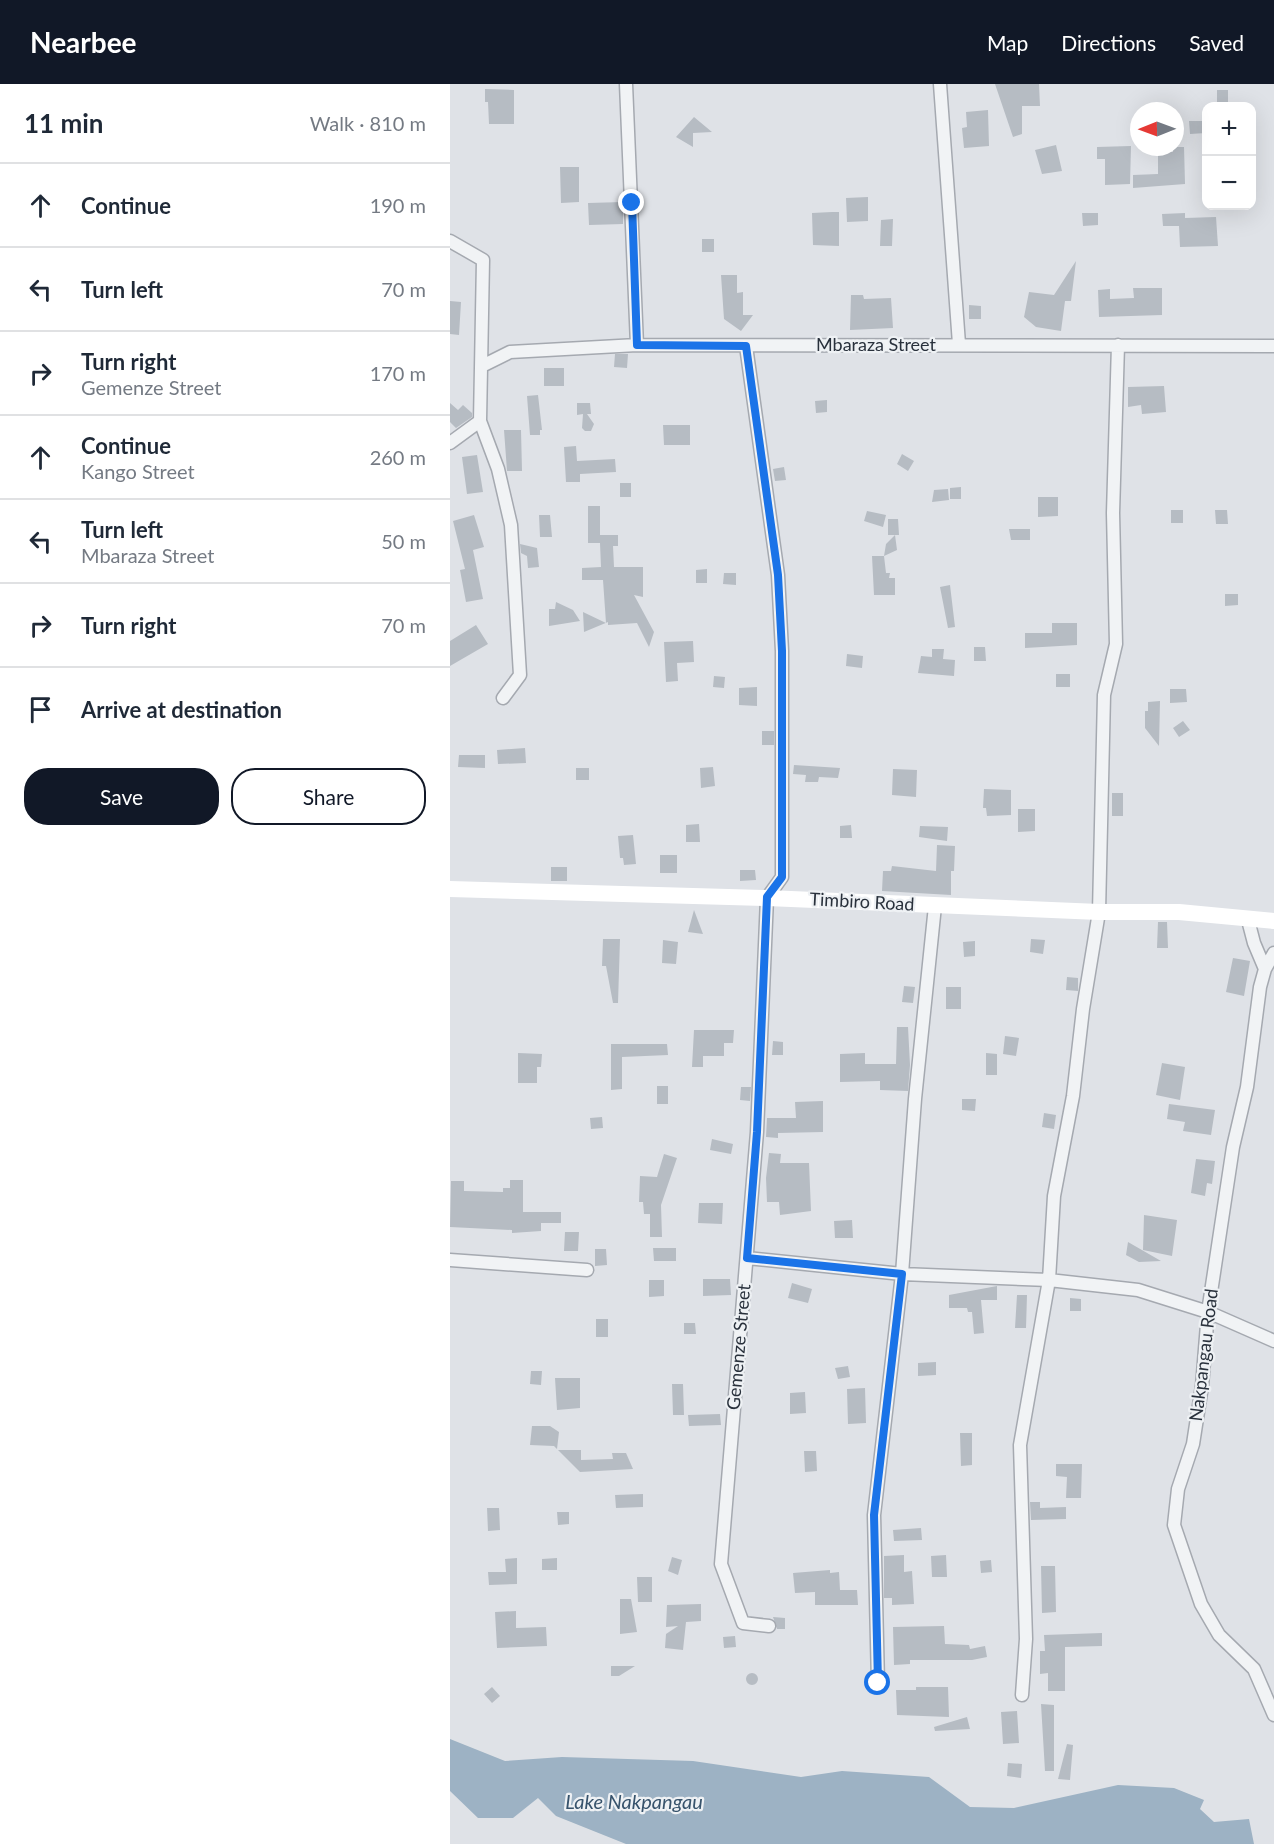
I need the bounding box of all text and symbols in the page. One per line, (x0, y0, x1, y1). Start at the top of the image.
text: Nearbee (30, 25, 137, 59)
text: Map (987, 30, 1028, 55)
text: Directions (1061, 30, 1156, 55)
text: Saved (1189, 30, 1244, 55)
north arrow (1130, 102, 1184, 156)
map controls (1202, 102, 1256, 210)
button: + (1202, 102, 1256, 156)
text: 11 min (24, 107, 104, 139)
text: Walk · 810 m (310, 111, 426, 135)
button: − (1202, 156, 1256, 210)
icon: ahead (24, 189, 57, 222)
route end (618, 189, 644, 215)
text: Continue (81, 192, 171, 219)
text: 190 m (370, 193, 426, 217)
icon: left (24, 273, 57, 306)
text: Turn left (81, 276, 163, 303)
text: 70 m (381, 277, 426, 301)
street label: Mbaraza Street (816, 333, 937, 355)
text: Turn right (81, 348, 176, 375)
icon: right (24, 357, 57, 390)
text: 170 m (370, 361, 426, 385)
text: Gemenze Street (81, 375, 221, 399)
text: Continue (81, 432, 171, 459)
icon: ahead (24, 441, 57, 474)
text: 260 m (370, 445, 426, 469)
text: Kango Street (81, 459, 195, 483)
text: Turn left (81, 516, 163, 543)
icon: left (24, 525, 57, 558)
text: 50 m (381, 529, 426, 553)
text: Mbaraza Street (81, 543, 214, 567)
icon: right (24, 609, 57, 642)
text: Turn right (81, 612, 176, 639)
text: 70 m (381, 613, 426, 637)
icon: arrive (24, 693, 57, 726)
text: Arrive at destination (81, 696, 282, 723)
button: Save (24, 768, 219, 825)
button: Share (231, 768, 426, 825)
street label: Timbiro Road (809, 887, 915, 915)
street label: Gemenze Street (722, 1282, 755, 1411)
street label: Nakpangau Road (1184, 1287, 1222, 1422)
route start (864, 1669, 890, 1695)
water label: Lake Nakpangau (565, 1789, 703, 1813)

